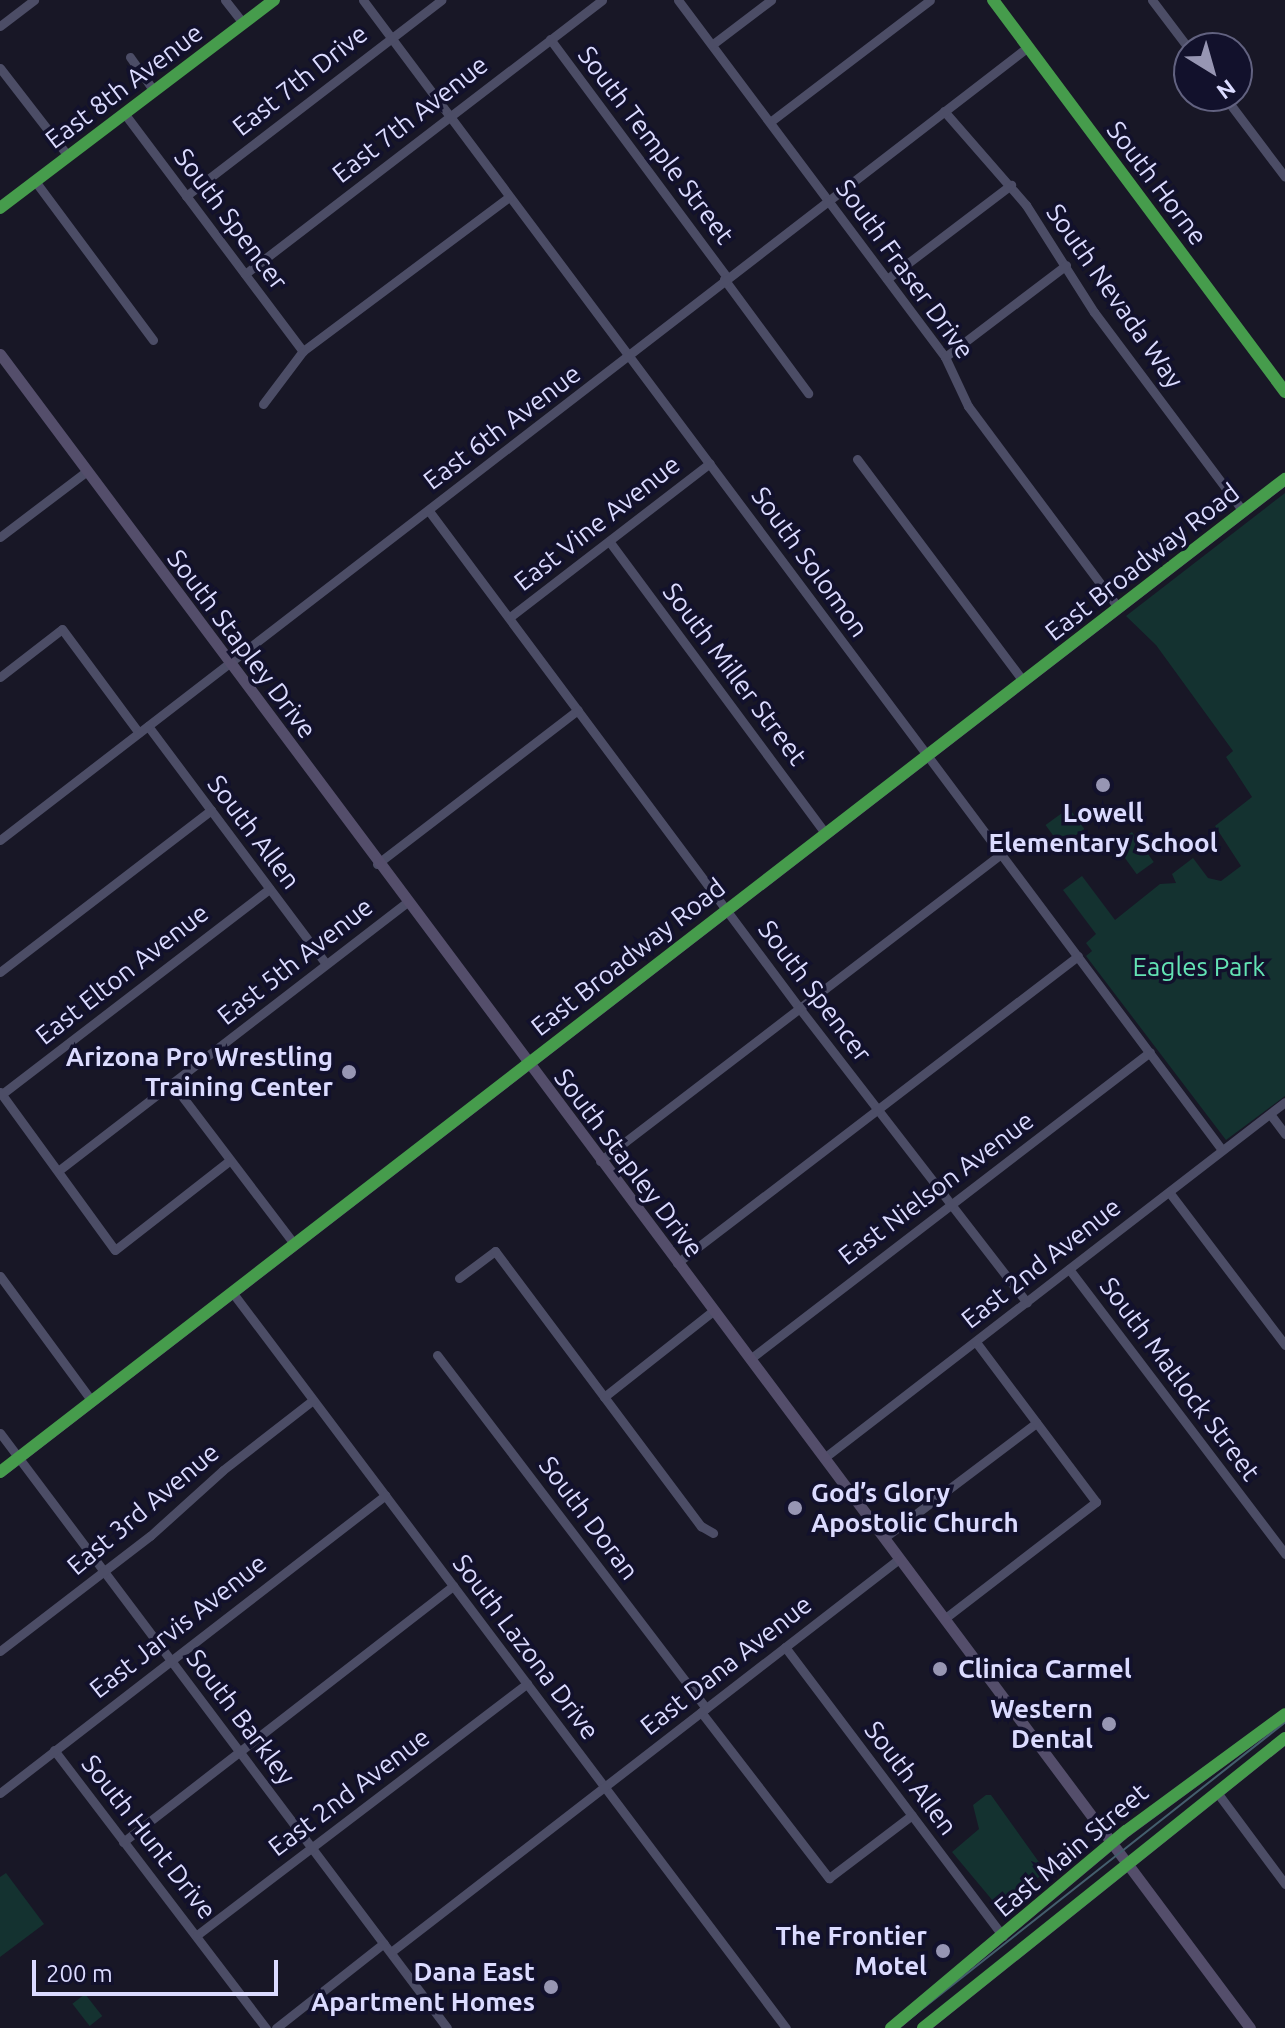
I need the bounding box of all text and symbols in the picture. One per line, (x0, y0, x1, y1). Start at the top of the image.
street label: East 8th Avenue (39, 17, 209, 155)
street label: East 7th Drive (226, 18, 374, 142)
north arrow (1173, 32, 1253, 112)
street label: South Temple Street (571, 40, 741, 250)
street label: East 7th Avenue (326, 49, 494, 189)
text: N (1212, 75, 1241, 105)
street label: South Horne (1100, 115, 1214, 251)
street label: South Spencer (168, 142, 294, 296)
street label: South Fraser Drive (829, 173, 981, 365)
street label: South Nevada Way (1040, 198, 1190, 394)
street label: East 6th Avenue (417, 358, 587, 496)
street label: East Vine Avenue (508, 449, 686, 597)
street label: East Broadway Road (1039, 477, 1245, 647)
street label: South Solomon (745, 481, 875, 643)
street label: South Stapley Drive (161, 543, 323, 745)
street label: South Miller Street (656, 577, 814, 771)
street label: South Allen (201, 769, 307, 895)
marker: Lowell Elementary School (1094, 776, 1112, 794)
place label: Lowell Elementary School (988, 797, 1218, 858)
street label: East Broadway Road (525, 872, 731, 1042)
street label: East 5th Avenue (211, 891, 379, 1031)
street label: East Elton Avenue (29, 897, 215, 1051)
street label: South Spencer (752, 914, 878, 1068)
park label: Eagles Park (1133, 951, 1265, 983)
place label: Arizona Pro Wrestling Training Center (66, 1041, 333, 1102)
street label: South Stapley Drive (548, 1062, 710, 1264)
marker: Arizona Pro Wrestling Training Center (340, 1063, 358, 1081)
street label: East Nielson Avenue (832, 1104, 1040, 1272)
street label: East 2nd Avenue (955, 1191, 1127, 1335)
street label: South Matlock Street (1093, 1271, 1267, 1487)
street label: East 3rd Avenue (61, 1436, 225, 1582)
street label: South Doran (533, 1450, 645, 1586)
place label: God’s Glory Apostolic Church (811, 1477, 1019, 1538)
marker: God’s Glory Apostolic Church (786, 1499, 804, 1517)
street label: East Jarvis Avenue (83, 1547, 273, 1705)
street label: South Lazona Drive (446, 1548, 606, 1746)
street label: East Dana Avenue (634, 1588, 818, 1742)
street label: South Barkley (180, 1643, 302, 1791)
place label: Clinica Carmel (958, 1653, 1132, 1685)
marker: Clinica Carmel (929, 1658, 951, 1680)
place label: Western Dental (990, 1693, 1093, 1754)
street label: South Allen (858, 1715, 964, 1841)
marker: Western Dental (1100, 1715, 1118, 1733)
street label: East 2nd Avenue (262, 1721, 436, 1863)
street label: South Hunt Drive (75, 1749, 223, 1925)
street label: East Main Street (988, 1777, 1154, 1923)
place label: The Frontier Motel (775, 1920, 927, 1982)
marker: The Frontier Motel (934, 1942, 952, 1960)
scale bar (36, 1944, 282, 1994)
place label: Dana East Apartment Homes (311, 1956, 535, 2018)
text: 200 m (46, 1960, 113, 1987)
marker: Dana East Apartment Homes (542, 1978, 560, 1996)

